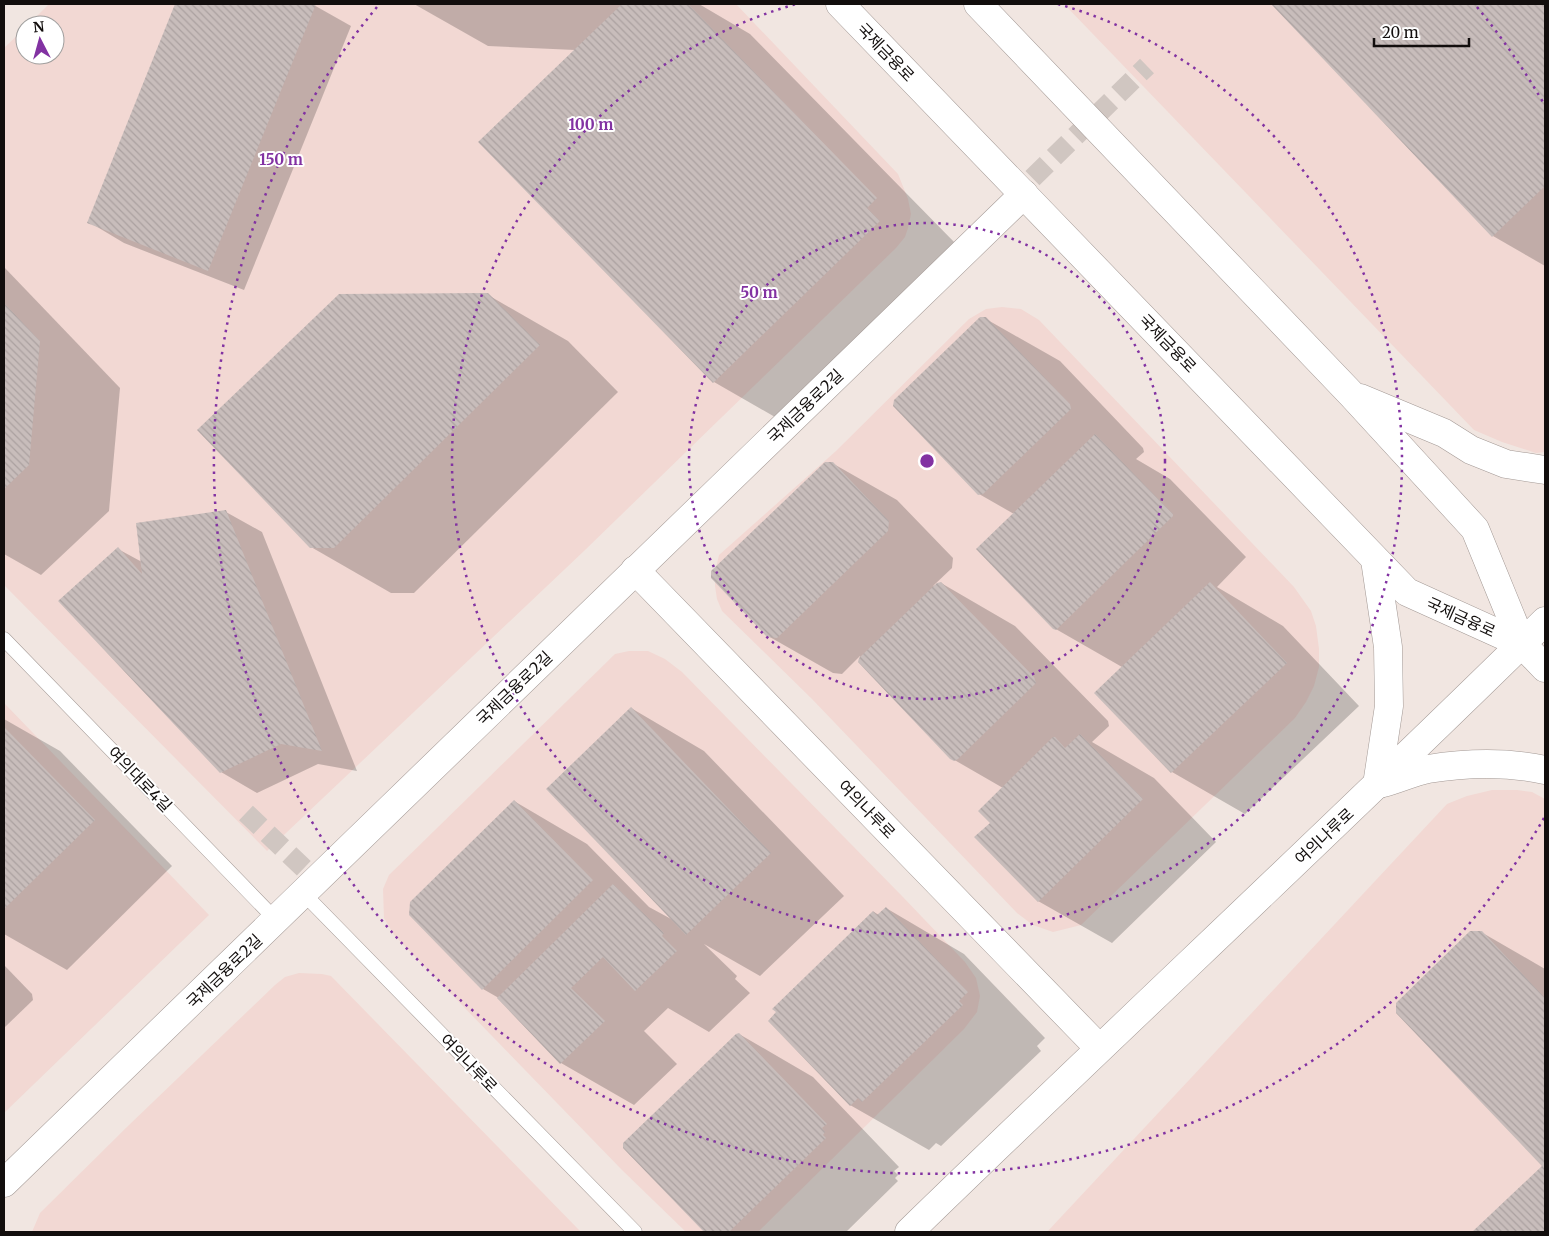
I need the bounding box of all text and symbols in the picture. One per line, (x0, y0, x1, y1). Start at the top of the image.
north arrow (15, 15, 65, 65)
scale bar (1374, 15, 1469, 47)
text: N (32, 18, 45, 37)
street label: 국제금융로 (853, 19, 919, 86)
text: 20 m (1382, 23, 1419, 42)
text: 100 m (569, 115, 613, 134)
text: 150 m (259, 150, 303, 169)
text: 50 m (740, 283, 778, 302)
street label: 국제금융로 (1135, 310, 1201, 377)
street label: 국제금융로2길 (763, 365, 847, 447)
centre of rings (918, 452, 936, 470)
street label: 국제금융로 (1423, 593, 1499, 641)
street label: 국제금융로2길 (472, 647, 556, 729)
street label: 여의대로4길 (104, 742, 176, 816)
street label: 여의나루로 (834, 776, 900, 843)
street label: 여의나루로 (1290, 803, 1358, 868)
street label: 국제금융로2길 (182, 930, 266, 1012)
street label: 여의나루로 (436, 1030, 502, 1097)

